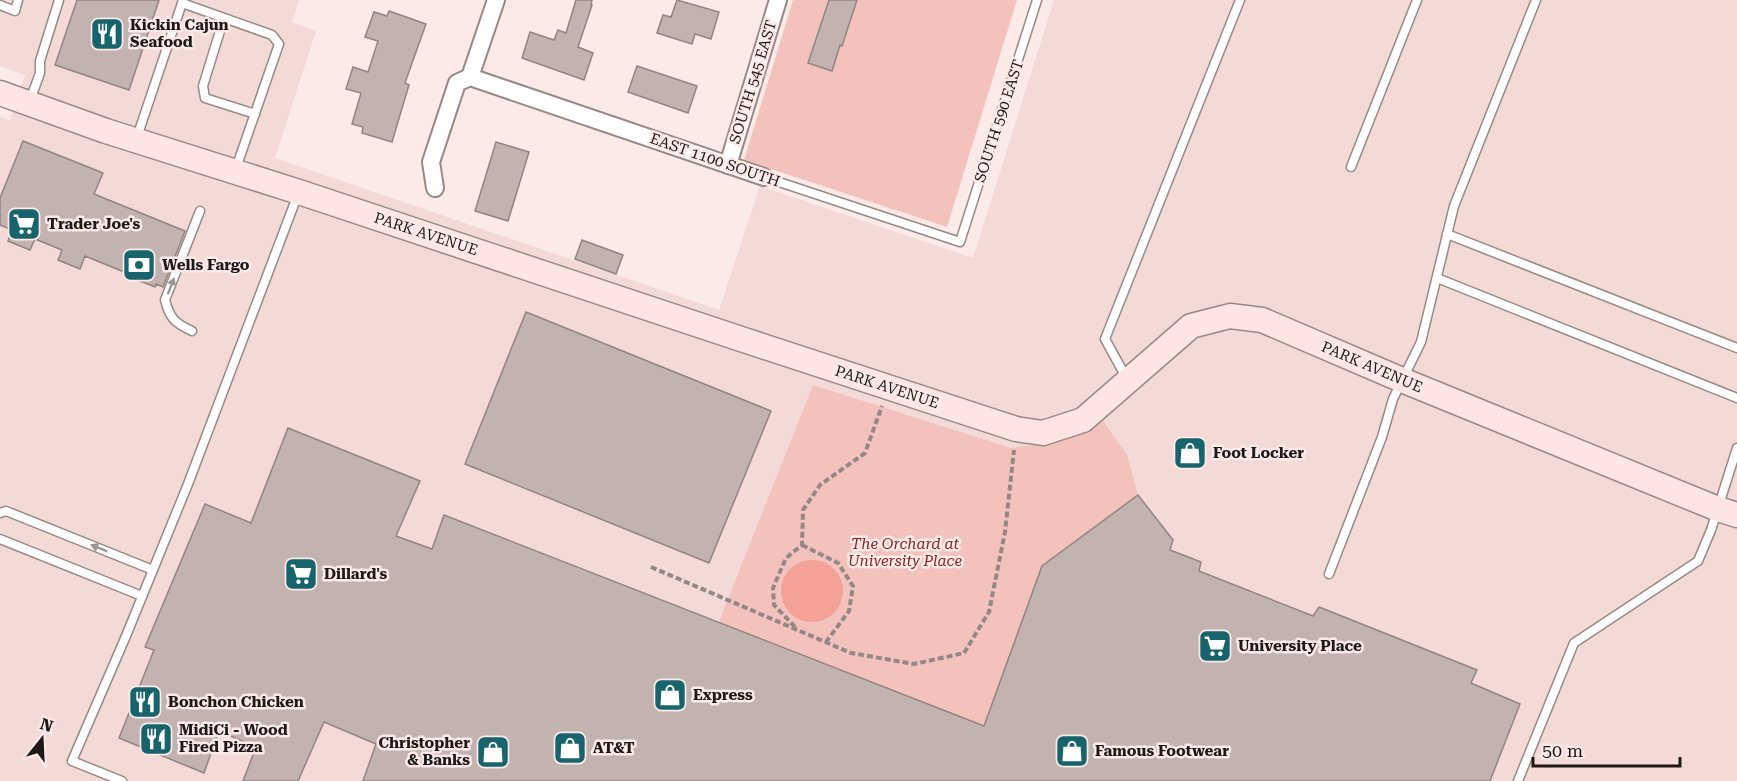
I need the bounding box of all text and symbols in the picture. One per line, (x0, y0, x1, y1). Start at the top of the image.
restaurant icon: Kickin Cajun Seafood (89, 16, 125, 52)
place label: Kickin Cajun Seafood (130, 16, 229, 51)
street label: SOUTH 545 EAST (726, 18, 780, 146)
street label: SOUTH 590 EAST (971, 57, 1027, 185)
street label: EAST 1100 SOUTH (648, 129, 782, 191)
supermarket icon: Trader Joe's (6, 206, 42, 242)
street label: PARK AVENUE (372, 209, 480, 259)
place label: Trader Joe's (47, 215, 140, 233)
bank icon: Wells Fargo (121, 247, 157, 283)
place label: Wells Fargo (162, 256, 250, 274)
one-way arrow (166, 277, 176, 295)
street label: PARK AVENUE (1319, 338, 1425, 396)
street label: PARK AVENUE (833, 362, 941, 412)
shop icon: Foot Locker (1172, 435, 1208, 471)
place label: Foot Locker (1213, 444, 1304, 462)
park label: The Orchard at University Place (848, 535, 962, 570)
one-way arrow (89, 543, 107, 553)
supermarket icon: Dillard's (283, 556, 319, 592)
place label: Dillard's (324, 565, 387, 583)
supermarket icon: University Place (1197, 628, 1233, 664)
place label: University Place (1238, 637, 1362, 655)
shop icon: Express (652, 677, 688, 713)
restaurant icon: Bonchon Chicken (127, 684, 163, 720)
place label: Express (693, 686, 753, 704)
place label: Bonchon Chicken (168, 693, 304, 711)
north arrow (12, 709, 72, 769)
text: N (38, 714, 55, 736)
restaurant icon: MidiCi - Wood Fired Pizza (138, 721, 174, 757)
place label: MidiCi - Wood Fired Pizza (179, 721, 288, 756)
shop icon: AT&T (552, 730, 588, 766)
scale bar (1533, 730, 1680, 768)
shop icon: Famous Footwear (1054, 733, 1090, 769)
place label: Christopher & Banks (378, 734, 470, 769)
shop icon: Christopher & Banks (475, 734, 511, 770)
place label: AT&T (593, 739, 635, 757)
text: 50 m (1542, 740, 1583, 761)
place label: Famous Footwear (1095, 742, 1229, 760)

